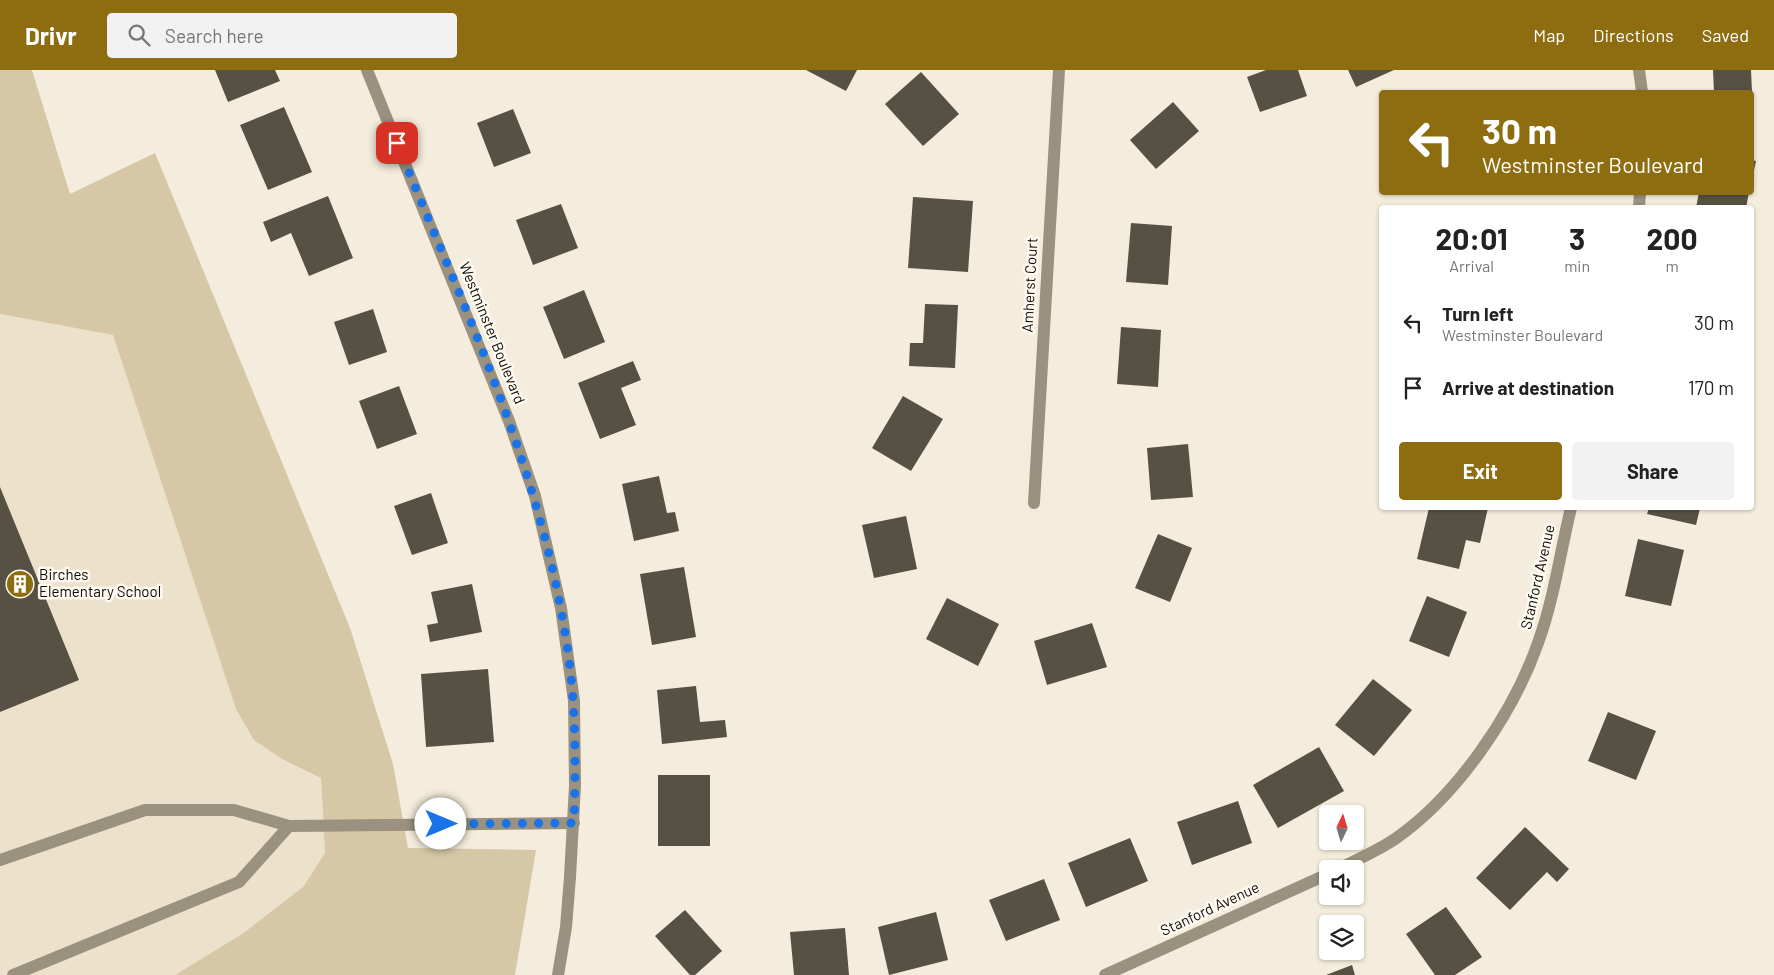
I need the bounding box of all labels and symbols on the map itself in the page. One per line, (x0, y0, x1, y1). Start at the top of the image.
pin (376, 122, 418, 164)
street label: Amherst Court (1018, 237, 1040, 333)
street label: Westminster Boulevard (456, 259, 530, 406)
street label: Stanford Avenue (1516, 523, 1558, 631)
place label: Birches Elementary School (39, 565, 161, 600)
building icon: Birches Elementary School (5, 569, 35, 599)
position arrow (414, 797, 466, 849)
north arrow (1319, 805, 1364, 850)
street label: Stanford Avenue (1157, 877, 1262, 939)

